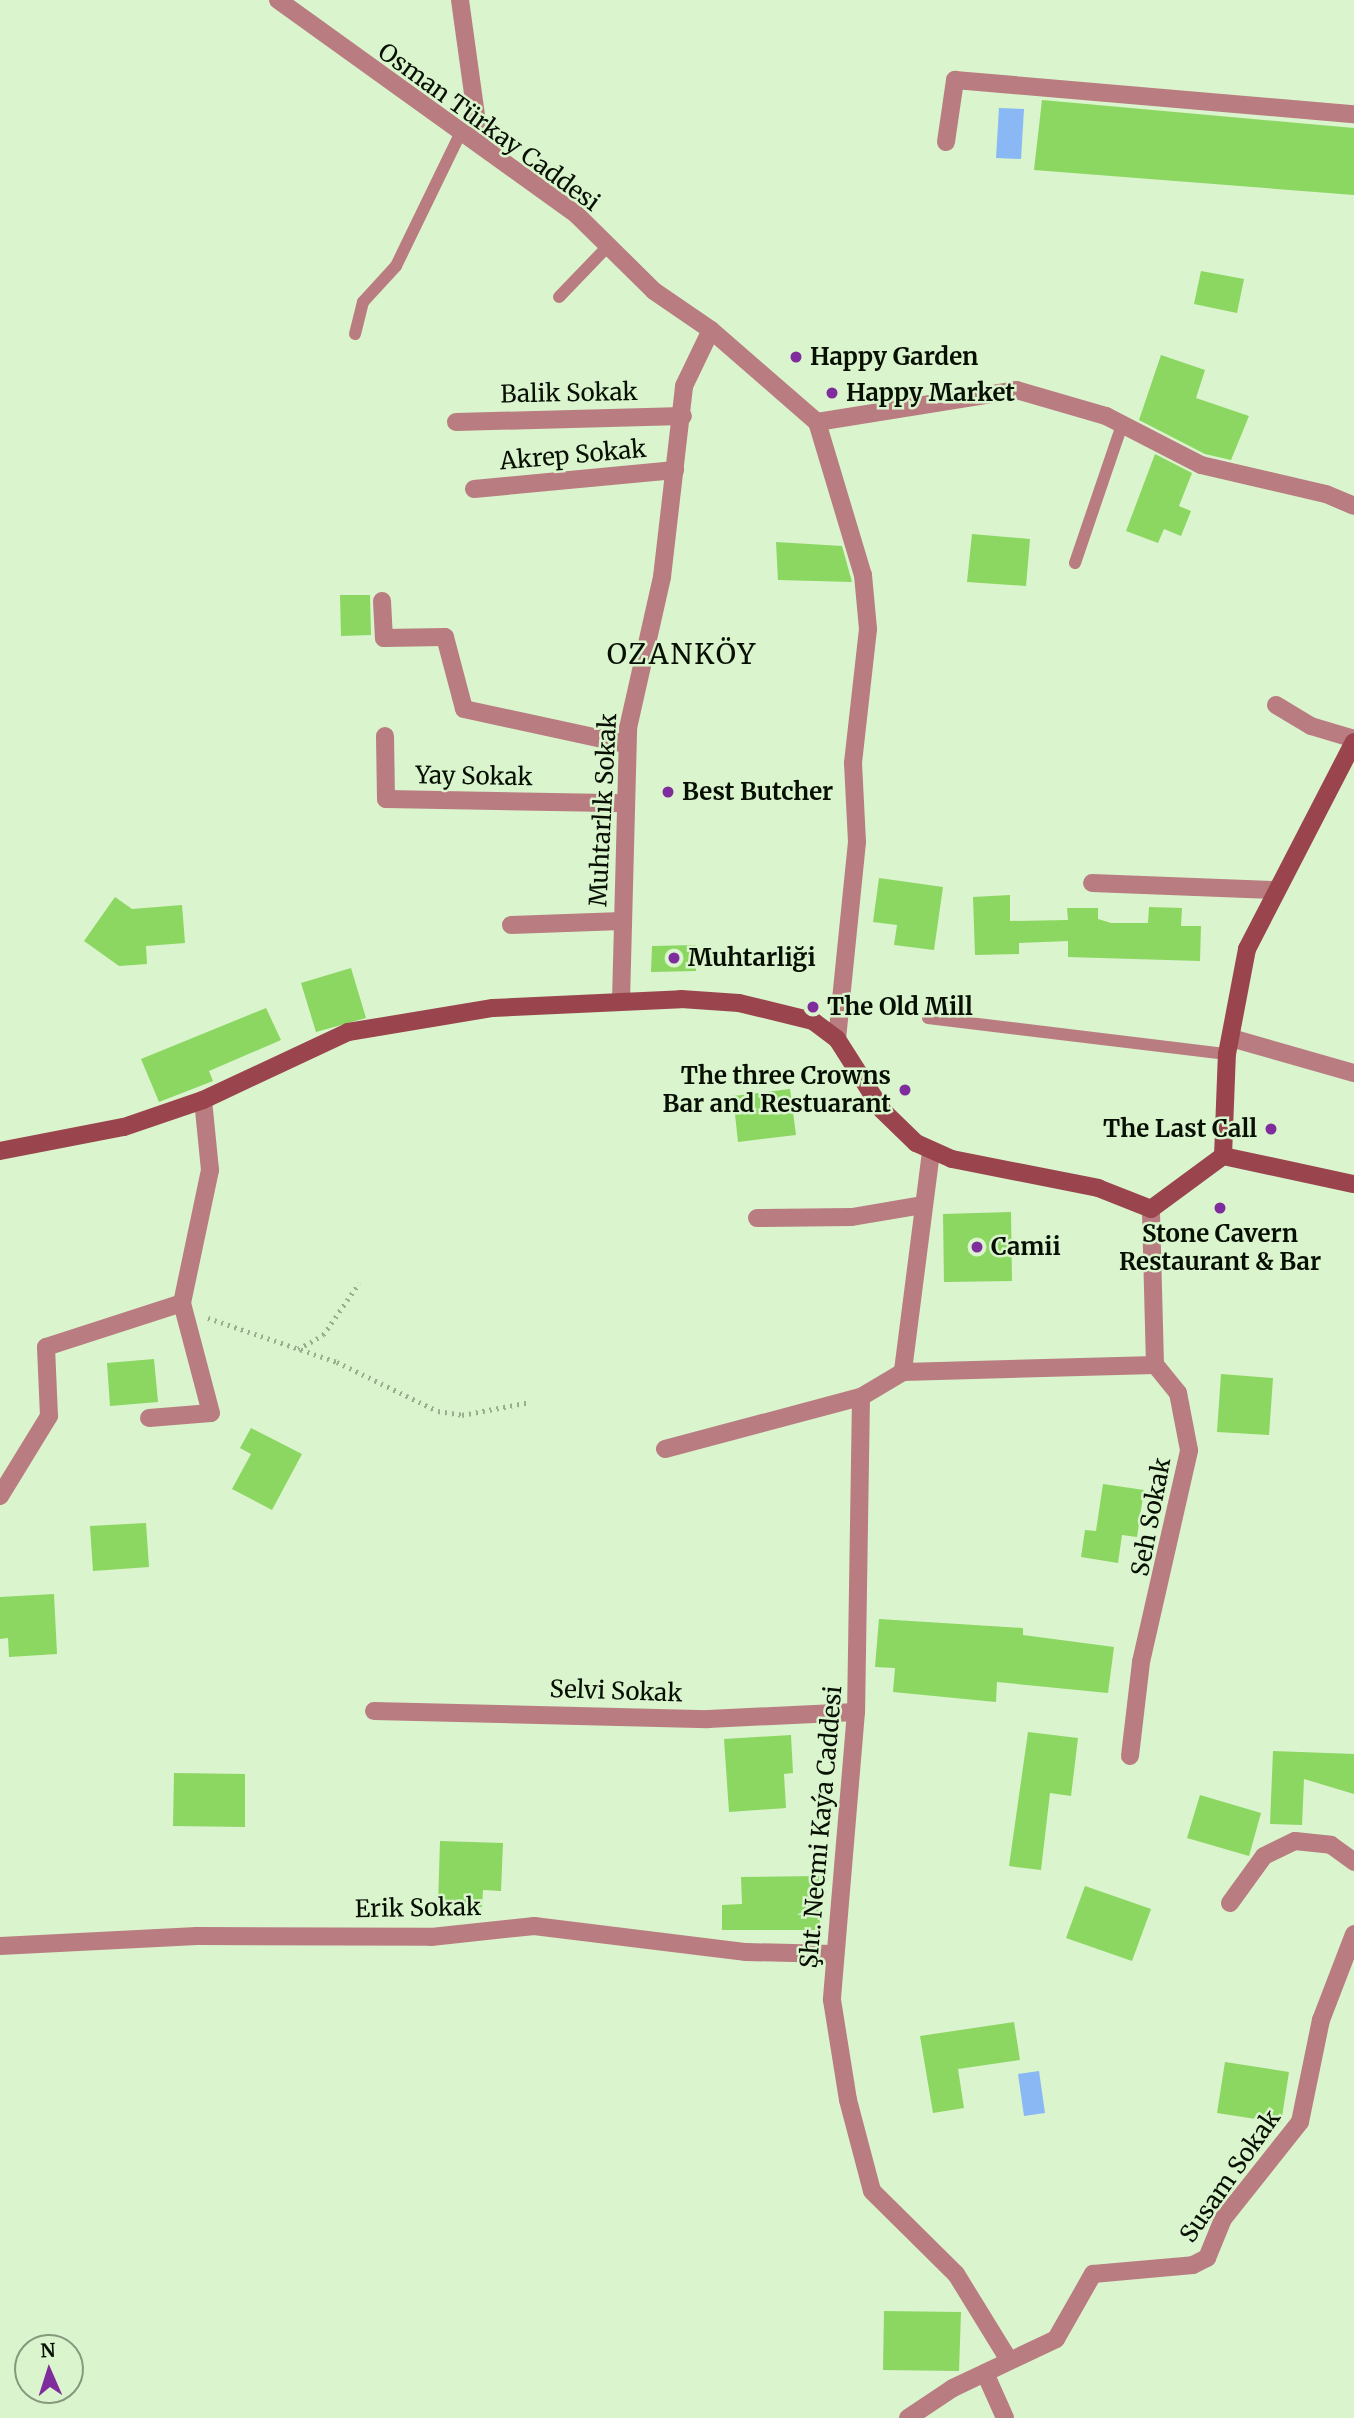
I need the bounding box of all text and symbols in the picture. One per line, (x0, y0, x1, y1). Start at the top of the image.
street label: Osman Türkay Caddesi (373, 37, 605, 217)
place label: Happy Garden (810, 343, 978, 371)
marker: Happy Garden (788, 349, 804, 365)
street label: Balik Sokak (500, 377, 638, 409)
place label: Happy Market (846, 379, 1015, 407)
marker: Happy Market (824, 385, 840, 401)
street label: Akrep Sokak (499, 434, 647, 476)
district label: OZANKÖY (608, 637, 756, 671)
street label: Muhtarlık Sokak (584, 713, 622, 907)
street label: Yay Sokak (415, 761, 533, 791)
place label: Best Butcher (682, 778, 833, 806)
marker: Best Butcher (660, 784, 676, 800)
place label: Muhtarliği (688, 944, 816, 972)
marker: Muhtarliği (666, 950, 682, 966)
place label: The Old Mill (827, 993, 973, 1021)
marker: The Old Mill (805, 999, 821, 1015)
place label: The three Crowns Bar and Restuarant (662, 1062, 891, 1118)
marker: The three Crowns Bar and Restuarant (897, 1082, 913, 1098)
place label: The Last Call (1103, 1115, 1257, 1143)
marker: The Last Call (1263, 1121, 1279, 1137)
marker: Stone Cavern Restaurant & Bar (1212, 1200, 1228, 1216)
place label: Stone Cavern Restaurant & Bar (1119, 1220, 1321, 1276)
place label: Camii (991, 1233, 1061, 1261)
marker: Camii (969, 1239, 985, 1255)
street label: Seh Sokak (1125, 1455, 1177, 1579)
street label: Selvi Sokak (549, 1674, 683, 1708)
street label: Şht. Necmi Kaýa Caddesi (794, 1685, 848, 1969)
street label: Erik Sokak (355, 1893, 481, 1923)
street label: Susam Sokak (1174, 2104, 1286, 2248)
north arrow (14, 2334, 84, 2404)
text: N (40, 2338, 56, 2362)

